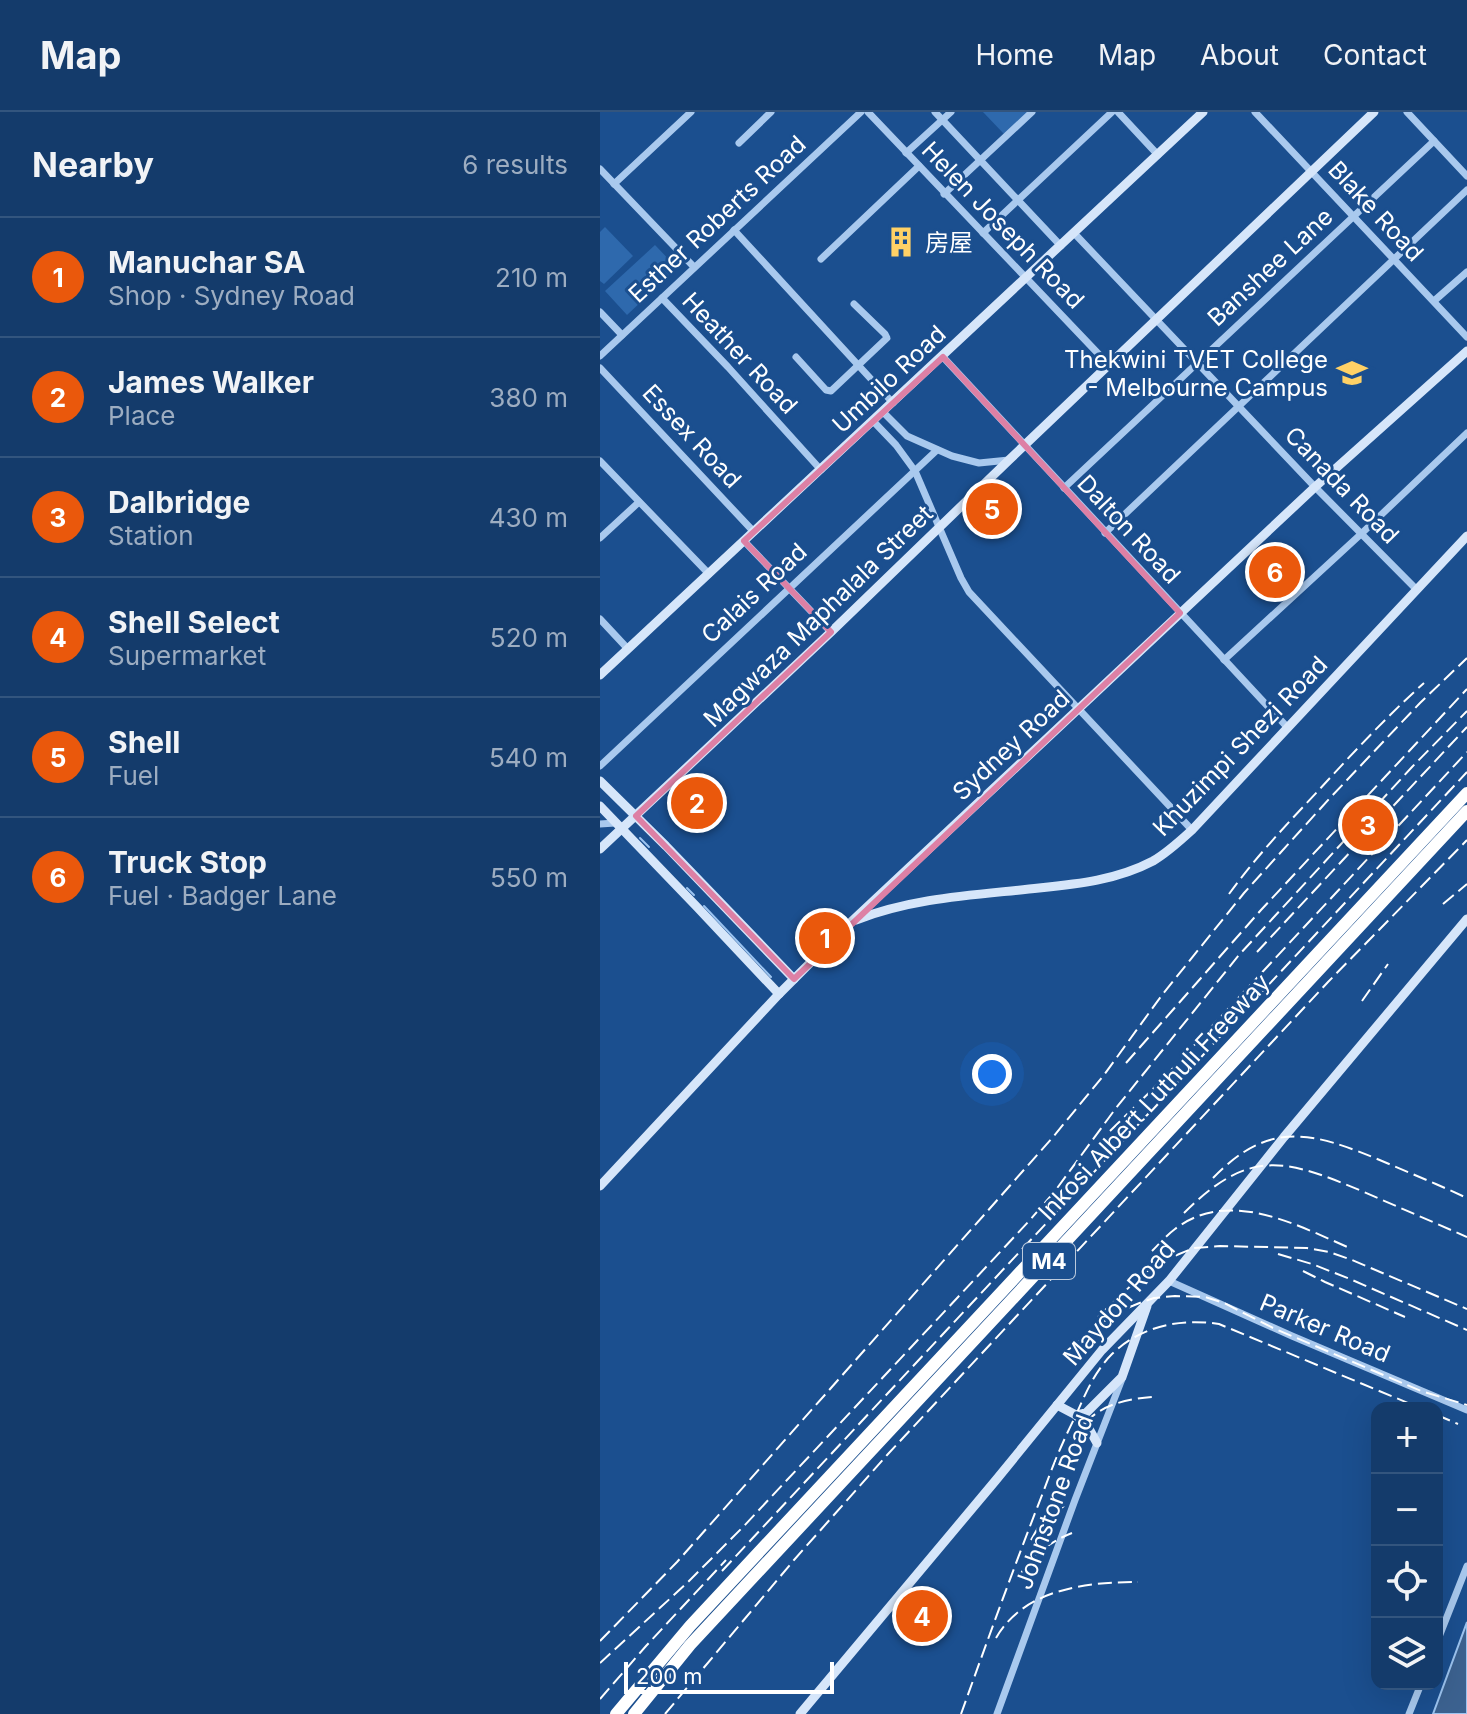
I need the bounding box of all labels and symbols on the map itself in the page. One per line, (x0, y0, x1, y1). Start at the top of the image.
street label: Esther Roberts Road (622, 129, 812, 309)
street label: Helen Joseph Road (916, 135, 1090, 315)
street label: Blake Road (1322, 155, 1430, 267)
street label: Banshee Lane (1202, 202, 1338, 332)
building icon: 房屋 (884, 225, 918, 259)
place label: 房屋 (925, 228, 973, 257)
street label: Heather Road (676, 286, 804, 420)
street label: Umbilo Road (826, 319, 952, 439)
place label: Thekwini TVET College - Melbourne Campus (1064, 345, 1328, 402)
school or university icon: Thekwini TVET College - Melbourne Campus (1335, 356, 1369, 390)
street label: Essex Road (637, 378, 747, 494)
street label: Canada Road (1279, 420, 1405, 550)
street label: Dalton Road (1071, 469, 1187, 589)
pin: 5 (966, 479, 1018, 539)
street label: Magwaza Maphalala Street (697, 499, 939, 733)
street label: Calais Road (695, 537, 813, 649)
pin: 6 (1249, 542, 1301, 602)
street label: Khuzimpi Shezi Road (1147, 650, 1333, 842)
street label: Sydney Road (947, 684, 1075, 806)
pin: 2 (671, 773, 723, 833)
pin: 3 (1342, 795, 1394, 855)
pin: 1 (799, 908, 851, 968)
street label: Inkosi Albert Luthuli Freeway (1032, 968, 1276, 1226)
your location (972, 1054, 1012, 1094)
street label: Maydon Road (1057, 1235, 1181, 1371)
road number: M4 (1023, 1243, 1075, 1279)
street label: Parker Road (1256, 1288, 1394, 1368)
street label: Johnstone Road (1009, 1411, 1099, 1593)
pin: 4 (896, 1586, 948, 1646)
scale bar (624, 1658, 834, 1694)

